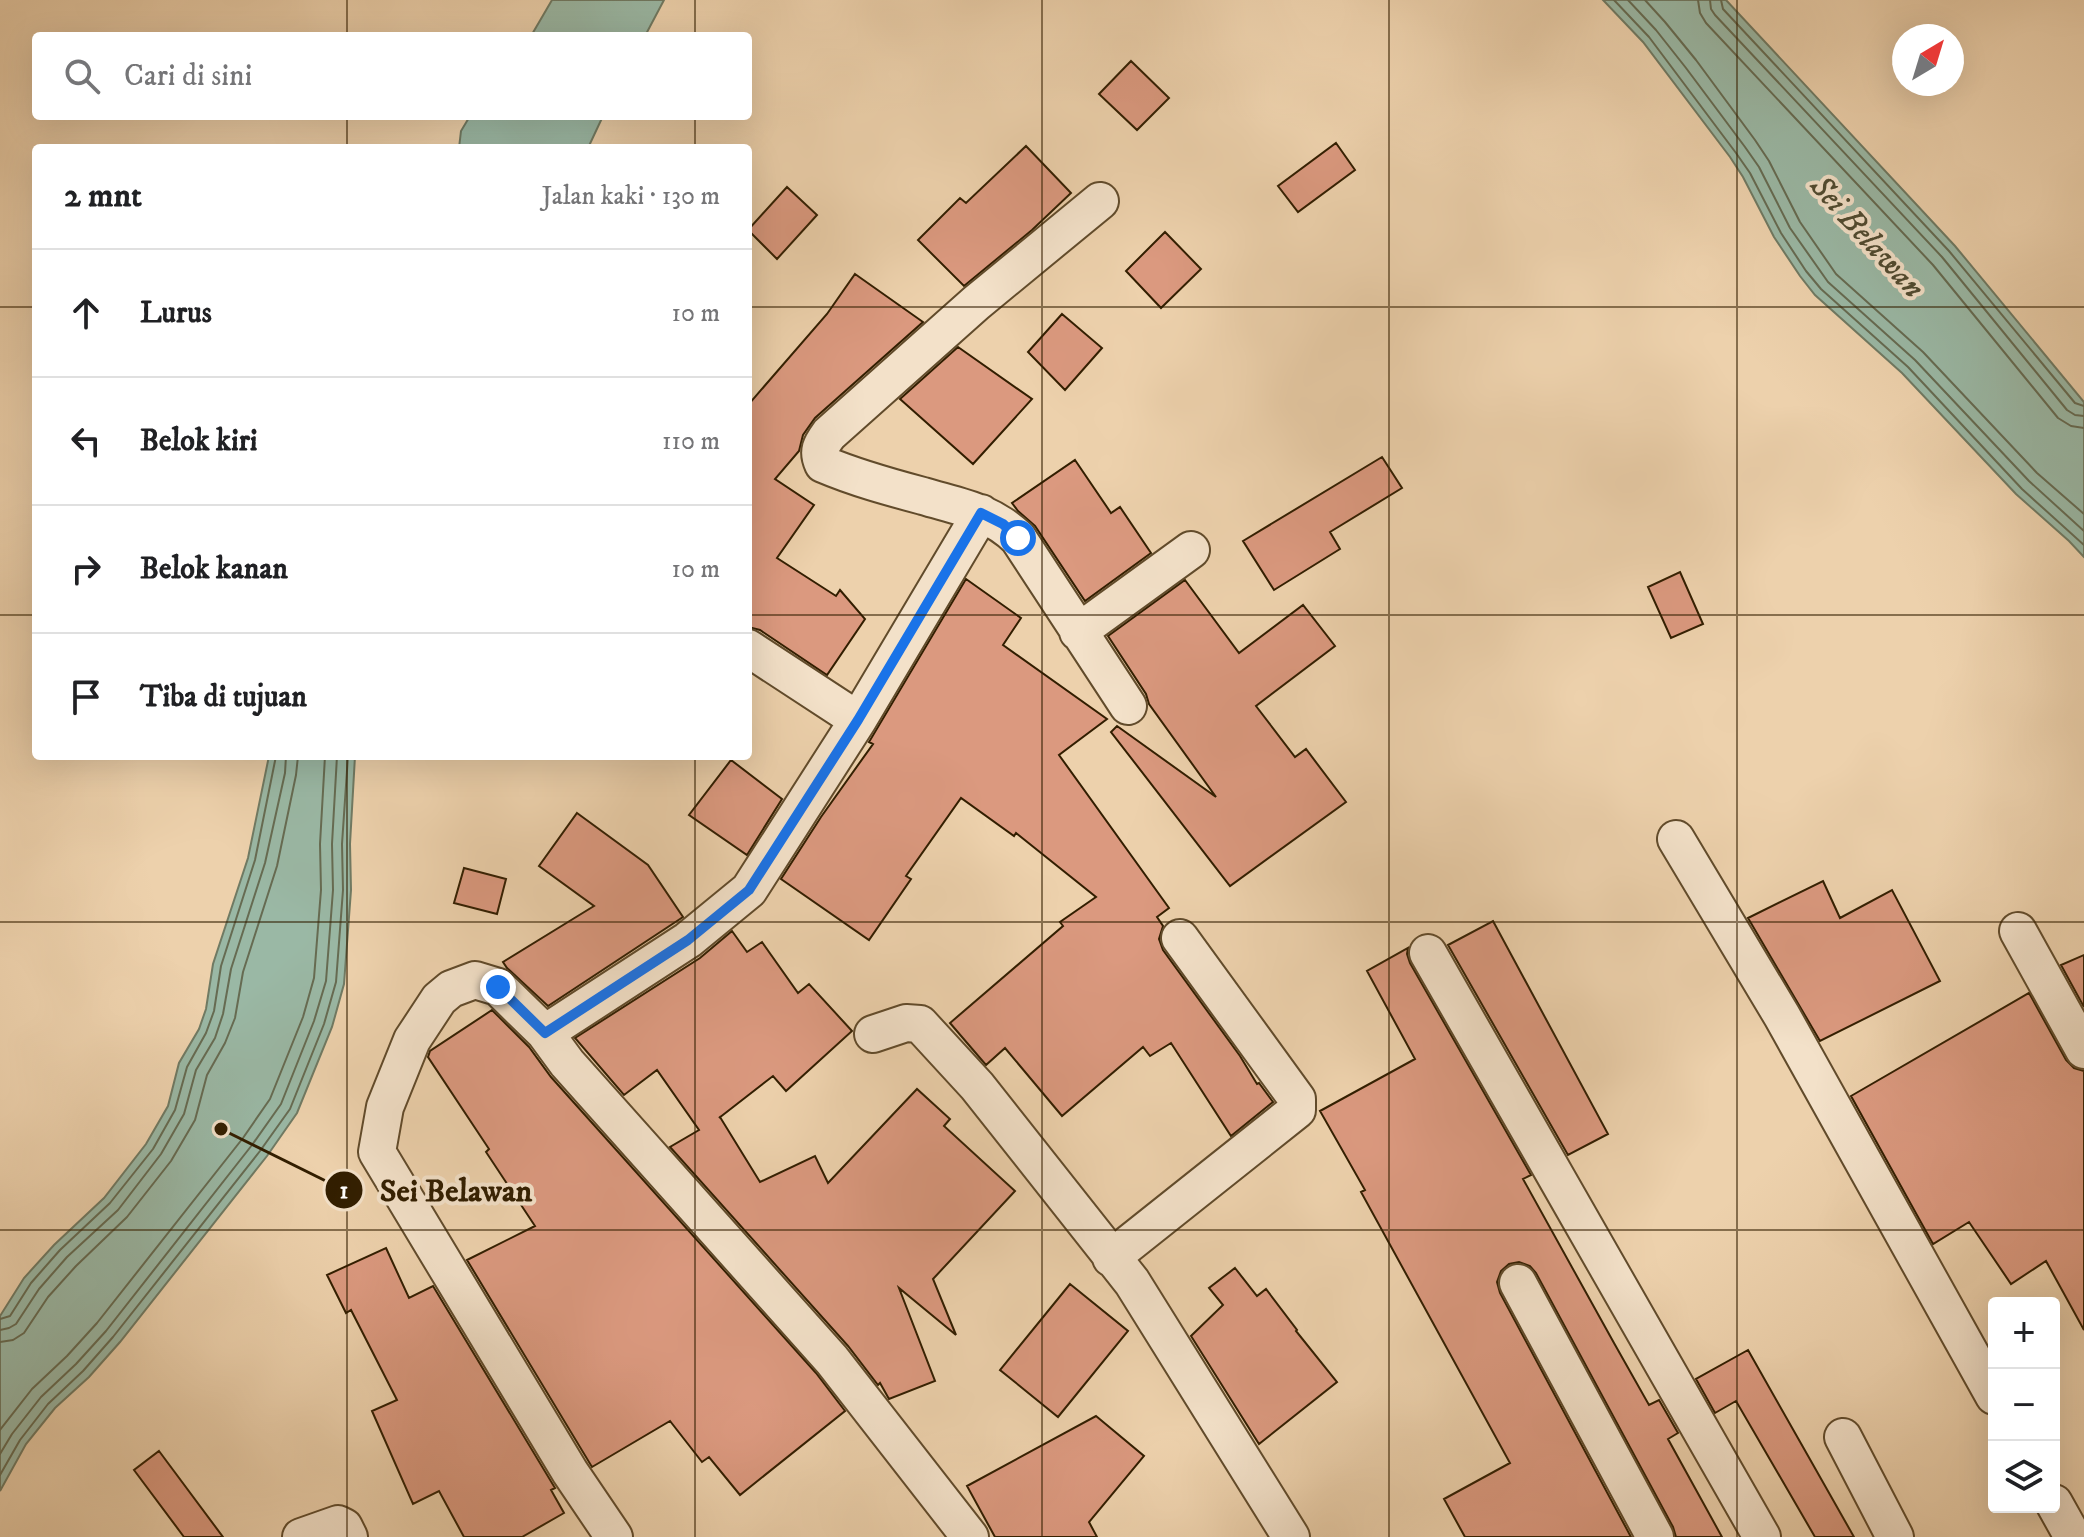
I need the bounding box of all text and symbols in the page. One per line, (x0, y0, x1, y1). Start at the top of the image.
north arrow (1892, 24, 1964, 96)
search box (32, 32, 752, 120)
icon: search (60, 54, 104, 98)
text: Cari di sini (124, 58, 252, 95)
water label: Sei Belawan (1800, 166, 1932, 307)
text: 2 mnt (64, 175, 142, 217)
text: Jalan kaki · 130 m (542, 180, 720, 213)
icon: ahead (64, 291, 108, 335)
text: Lurus (140, 295, 212, 332)
text: 10 m (671, 297, 720, 330)
icon: left (64, 419, 108, 463)
text: Belok kiri (140, 423, 258, 460)
text: 110 m (662, 425, 720, 458)
route start (1000, 520, 1036, 556)
icon: right (64, 547, 108, 591)
text: Belok kanan (140, 551, 288, 588)
text: 10 m (671, 553, 720, 586)
icon: arrive (64, 675, 108, 719)
text: Tiba di tujuan (140, 679, 307, 716)
route end (480, 969, 516, 1005)
callout: Sei Belawan (324, 1162, 548, 1218)
text: Sei Belawan (380, 1172, 533, 1212)
text: 1 (340, 1176, 349, 1206)
map controls (1988, 1297, 2060, 1513)
button: + (1988, 1297, 2060, 1369)
button: − (1988, 1369, 2060, 1441)
button: layers (1988, 1441, 2060, 1513)

